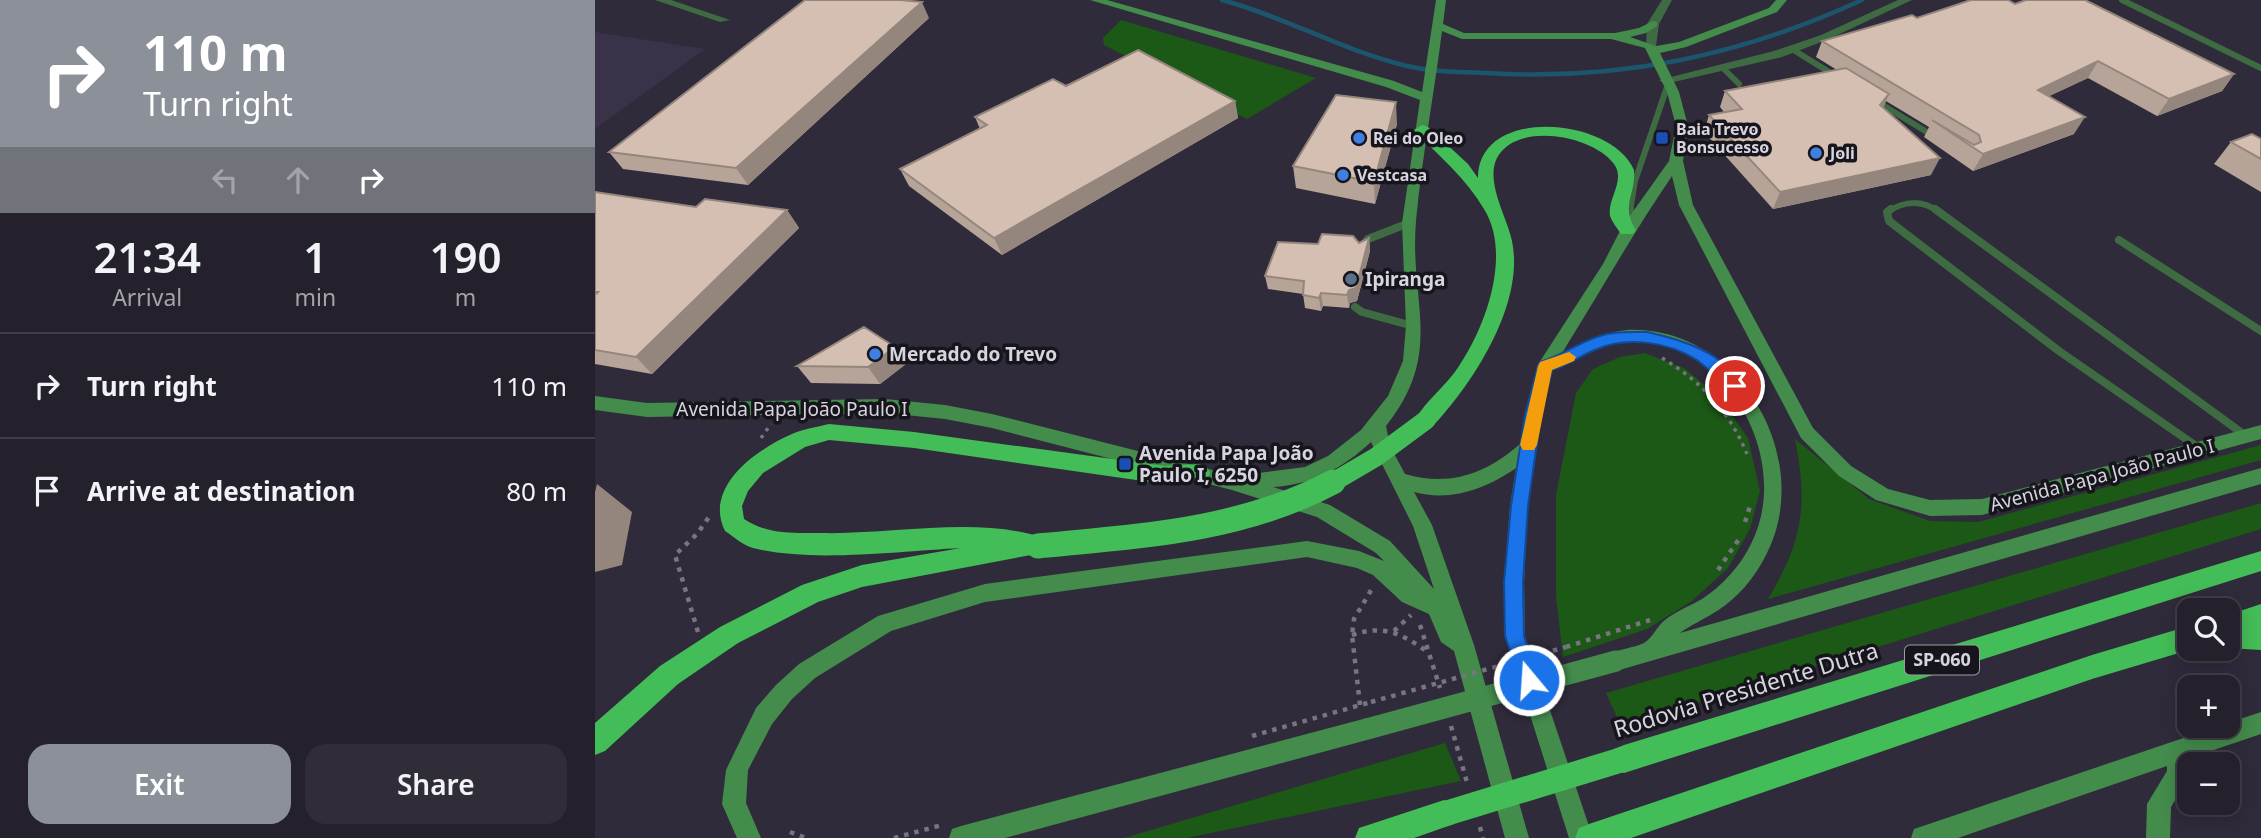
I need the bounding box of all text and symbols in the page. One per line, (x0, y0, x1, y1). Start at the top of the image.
text: 110 m (143, 19, 288, 85)
icon: right (28, 28, 119, 119)
text: Turn right (143, 82, 293, 125)
place label: Baia Trevo Bonsucesso (1676, 118, 1769, 158)
place label: Rei do Oleo (1373, 127, 1463, 149)
marker: Rei do Oleo (1351, 130, 1367, 146)
marker: Baia Trevo Bonsucesso (1654, 130, 1670, 146)
place label: Joli (1828, 142, 1855, 164)
marker: Joli (1808, 145, 1824, 161)
icon: left (206, 161, 244, 199)
icon: ahead (279, 161, 317, 199)
icon: right (352, 161, 390, 199)
place label: Vestcasa (1357, 164, 1427, 186)
marker: Vestcasa (1335, 167, 1351, 183)
text: 21:34 (93, 228, 201, 285)
text: 1 (303, 228, 327, 285)
text: 190 (430, 228, 502, 285)
place label: Ipiranga (1365, 266, 1445, 292)
marker: Ipiranga (1343, 271, 1359, 287)
text: Arrival (112, 281, 182, 313)
text: min (294, 281, 336, 313)
text: m (455, 281, 476, 313)
place label: Mercado do Trevo (889, 341, 1057, 367)
marker: Mercado do Trevo (867, 346, 883, 362)
pin (1705, 356, 1765, 416)
icon: right (28, 367, 66, 405)
icon: arrive (1716, 367, 1754, 405)
text: Turn right (87, 368, 217, 404)
text: 110 m (491, 368, 567, 404)
street label: Avenida Papa João Paulo I (676, 396, 908, 422)
street label: Avenida Papa João Paulo I (1987, 433, 2217, 517)
place label: Avenida Papa João Paulo I, 6250 (1139, 440, 1314, 488)
marker: Avenida Papa João Paulo I, 6250 (1117, 456, 1133, 472)
icon: arrive (28, 472, 66, 510)
text: Arrive at destination (87, 473, 356, 509)
text: 80 m (506, 473, 567, 509)
map controls (2177, 598, 2240, 815)
button: search (2177, 598, 2240, 661)
street label: Rodovia Presidente Dutra (1610, 634, 1882, 745)
position arrow (1492, 643, 1566, 717)
road number: SP-060 (1905, 646, 1979, 674)
button: + (2177, 675, 2240, 738)
button: Exit (28, 744, 291, 824)
button: Share (305, 744, 567, 824)
button: − (2177, 752, 2240, 815)

